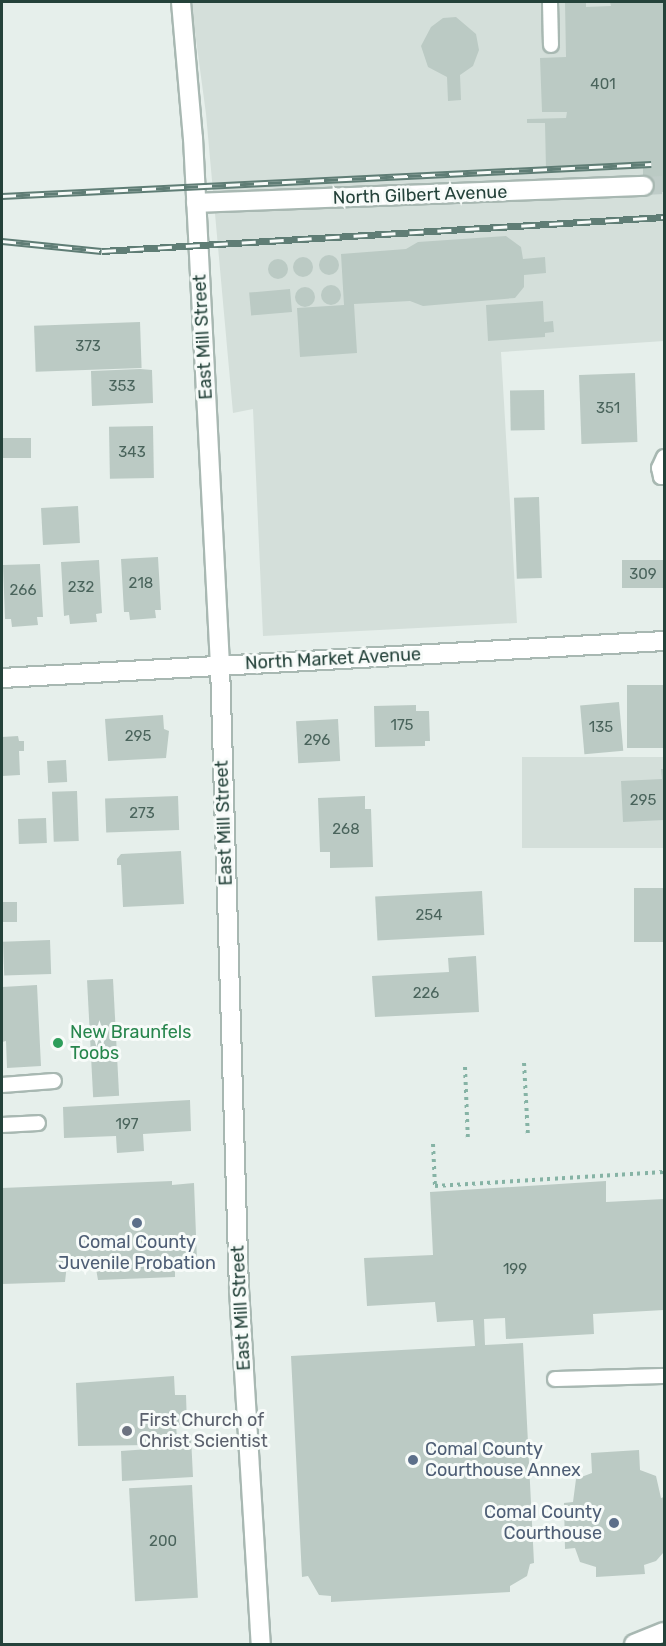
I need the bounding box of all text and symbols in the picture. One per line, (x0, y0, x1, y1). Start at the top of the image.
house number: 401 (590, 76, 616, 94)
street label: North Gilbert Avenue (332, 181, 508, 209)
street label: East Mill Street (189, 274, 217, 400)
house number: 373 (75, 338, 101, 356)
house number: 353 (109, 378, 135, 396)
house number: 351 (596, 400, 620, 418)
house number: 343 (118, 444, 146, 462)
house number: 309 (629, 566, 657, 584)
house number: 218 (129, 575, 153, 593)
house number: 232 (68, 579, 94, 597)
house number: 266 (10, 582, 36, 600)
street label: North Market Avenue (244, 644, 422, 674)
house number: 175 (390, 717, 414, 735)
house number: 135 (589, 719, 613, 737)
house number: 295 (125, 728, 151, 746)
house number: 296 (304, 732, 330, 750)
street label: East Mill Street (211, 760, 237, 886)
house number: 295 (630, 792, 656, 810)
house number: 273 (129, 805, 155, 823)
house number: 268 (332, 821, 360, 839)
house number: 254 (415, 907, 443, 925)
house number: 226 (413, 985, 439, 1003)
place label: New Braunfels Toobs (70, 1022, 192, 1064)
marker: New Braunfels Toobs (51, 1036, 65, 1050)
house number: 197 (115, 1116, 139, 1134)
marker: Comal County Juvenile Probation (130, 1216, 144, 1230)
place label: Comal County Juvenile Probation (58, 1232, 216, 1274)
street label: East Mill Street (227, 1245, 255, 1371)
house number: 199 (503, 1261, 527, 1279)
place label: First Church of Christ Scientist (139, 1410, 268, 1452)
marker: First Church of Christ Scientist (120, 1424, 134, 1438)
place label: Comal County Courthouse Annex (425, 1439, 581, 1482)
marker: Comal County Courthouse Annex (406, 1453, 420, 1467)
place label: Comal County Courthouse (484, 1502, 602, 1544)
marker: Comal County Courthouse (607, 1516, 621, 1530)
house number: 200 (149, 1533, 177, 1551)

